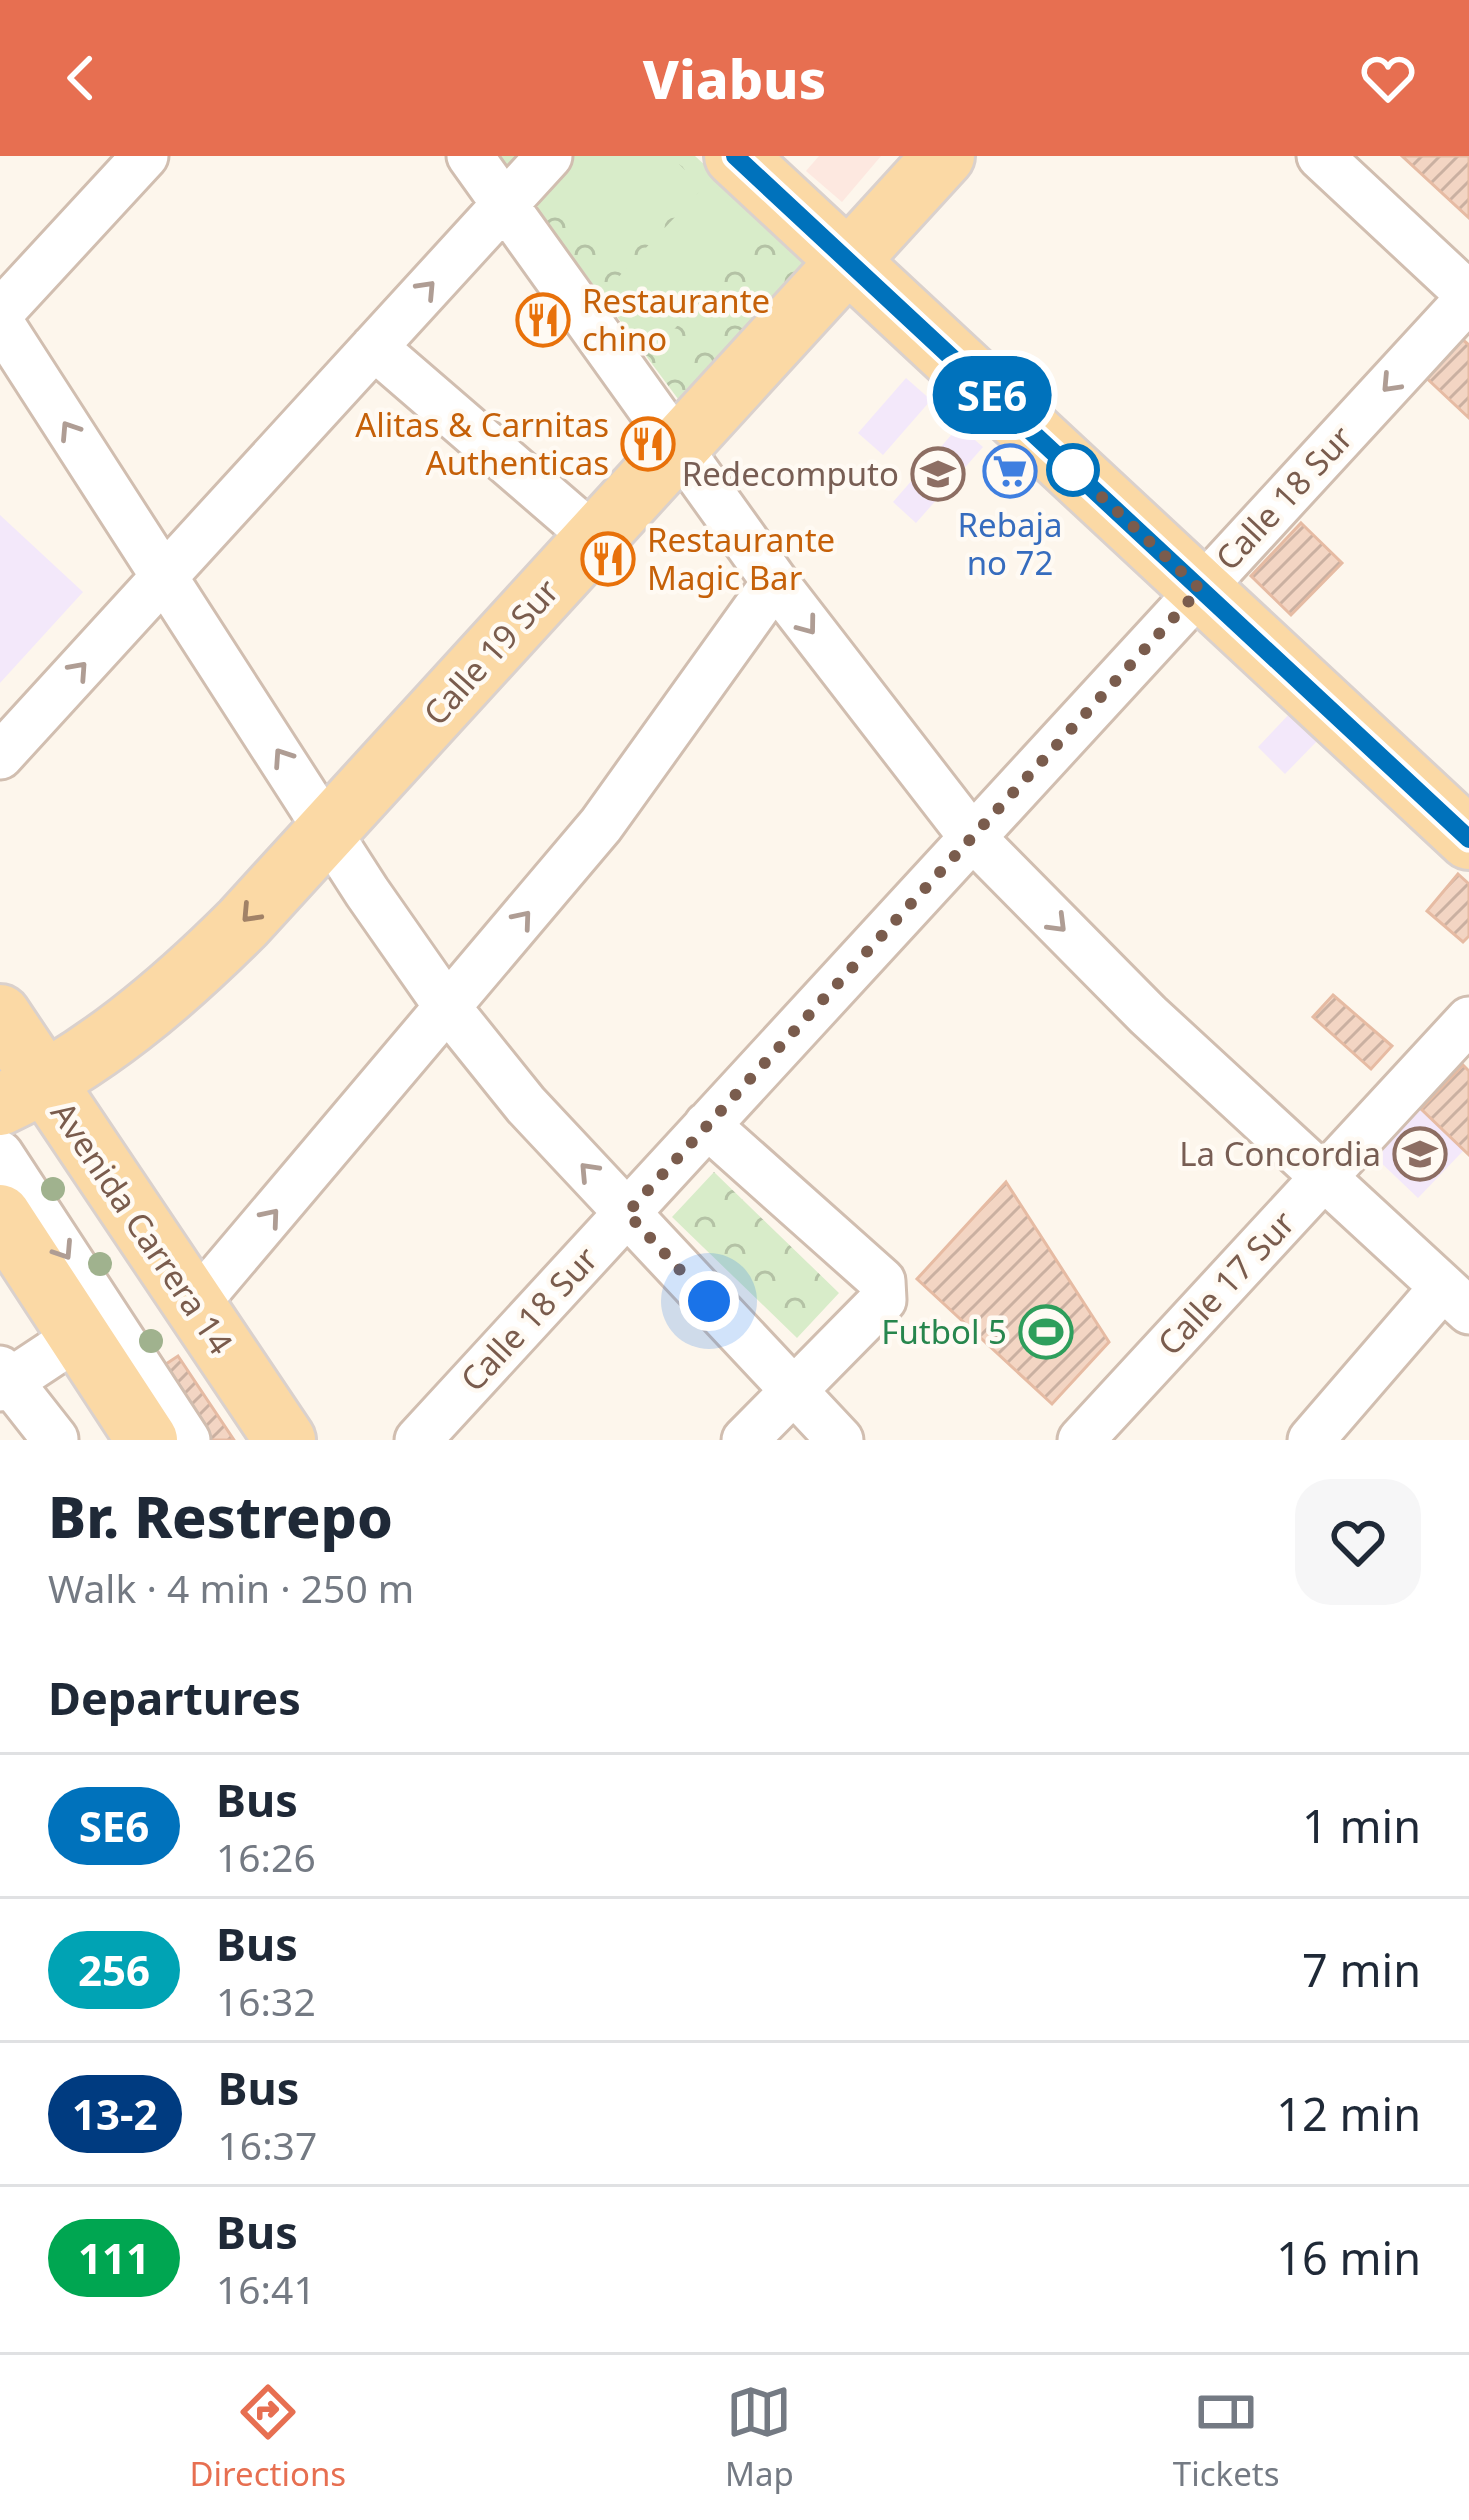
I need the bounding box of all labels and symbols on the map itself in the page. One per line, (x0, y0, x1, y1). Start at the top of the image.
place label: Restaurante chino (582, 278, 770, 361)
one-way arrow (413, 282, 434, 303)
restaurant icon: Restaurante chino (515, 292, 571, 348)
line badge: SE6 (923, 356, 1061, 434)
one-way arrow (1382, 371, 1404, 392)
place label: Alitas & Carnitas Authenticas (355, 402, 609, 485)
street label: Calle 18 Sur (1205, 415, 1362, 580)
restaurant icon: Alitas & Carnitas Authenticas (620, 416, 676, 472)
one-way arrow (62, 422, 84, 444)
supermarket icon: Rebaja no 72 (982, 443, 1038, 499)
unlabelled marker (1048, 445, 1098, 495)
school or university icon: Redecomputo (910, 446, 966, 502)
place label: Redecomputo (682, 451, 899, 496)
place label: Rebaja no 72 (958, 502, 1062, 585)
place label: Restaurante Magic Bar (647, 517, 835, 600)
restaurant icon: Restaurante Magic Bar (580, 531, 636, 587)
street label: Calle 19 Sur (413, 569, 569, 734)
one-way arrow (793, 612, 815, 634)
one-way arrow (65, 662, 86, 683)
one-way arrow (275, 748, 297, 770)
one-way arrow (243, 900, 265, 922)
one-way arrow (1043, 910, 1065, 932)
one-way arrow (509, 911, 531, 933)
street label: Avenida Carrera 14 (41, 1093, 244, 1363)
school or university icon: La Concordia (1392, 1126, 1448, 1182)
place label: La Concordia (1179, 1131, 1381, 1176)
one-way arrow (580, 1163, 602, 1185)
street label: Calle 17 Sur (1147, 1200, 1304, 1365)
one-way arrow (257, 1209, 279, 1231)
street label: Calle 18 Sur (450, 1236, 607, 1401)
one-way arrow (50, 1238, 72, 1260)
your location (679, 1271, 739, 1331)
sports icon: Futbol 5 (1018, 1304, 1074, 1360)
place label: Futbol 5 (881, 1309, 1007, 1354)

